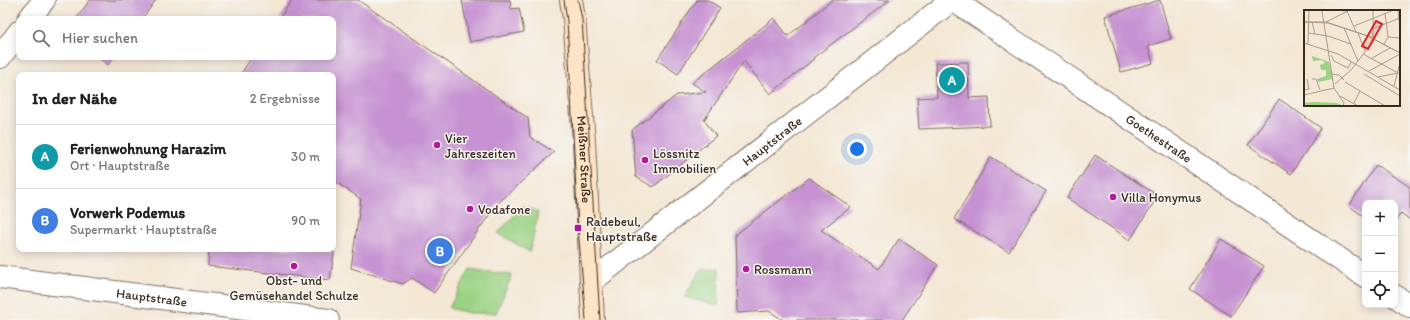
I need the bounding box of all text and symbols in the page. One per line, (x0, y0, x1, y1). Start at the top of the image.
inset map (1304, 10, 1400, 106)
search box (16, 16, 336, 60)
icon: search (30, 27, 52, 49)
text: Hier suchen (62, 29, 138, 47)
pin: A (939, 65, 965, 95)
text: In der Nähe (32, 88, 117, 108)
text: 2 Ergebnisse (250, 91, 320, 106)
street label: Goethestraße (1123, 111, 1195, 165)
street label: Hauptstraße (739, 113, 804, 169)
street label: Meißner Straße (574, 115, 595, 203)
place label: Vier Jahreszeiten (445, 131, 516, 161)
your location (847, 139, 867, 159)
text: Ferienwohnung Harazim (70, 140, 226, 158)
marker: Vier Jahreszeiten (432, 140, 442, 150)
place label: Lössnitz Immobilien (653, 146, 716, 176)
text: A (41, 149, 49, 164)
text: 30 m (291, 149, 320, 164)
marker: Lössnitz Immobilien (640, 155, 650, 165)
text: Ort · Hauptstraße (70, 158, 170, 173)
place label: Villa Honymus (1121, 190, 1201, 205)
marker: Villa Honymus (1108, 192, 1118, 202)
map controls (1362, 200, 1398, 308)
button: + (1362, 200, 1398, 236)
place label: Vodafone (478, 202, 530, 217)
text: Vorwerk Podemus (70, 204, 185, 222)
marker: Vodafone (465, 204, 475, 214)
text: B (41, 213, 49, 228)
text: 90 m (291, 213, 320, 228)
place label: Radebeul, Hauptstraße (586, 214, 657, 244)
text: Supermarkt · Hauptstraße (70, 222, 217, 237)
marker: Radebeul, Hauptstraße (573, 223, 583, 233)
pin: B (427, 236, 453, 266)
button: − (1362, 236, 1398, 272)
marker: Obst- und Gemüsehandel Schulze (289, 261, 299, 271)
place label: Rossmann (754, 262, 812, 277)
marker: Rossmann (741, 264, 751, 274)
button: locate (1362, 272, 1398, 308)
place label: Obst- und Gemüsehandel Schulze (229, 273, 359, 303)
street label: Hauptstraße (115, 285, 188, 309)

